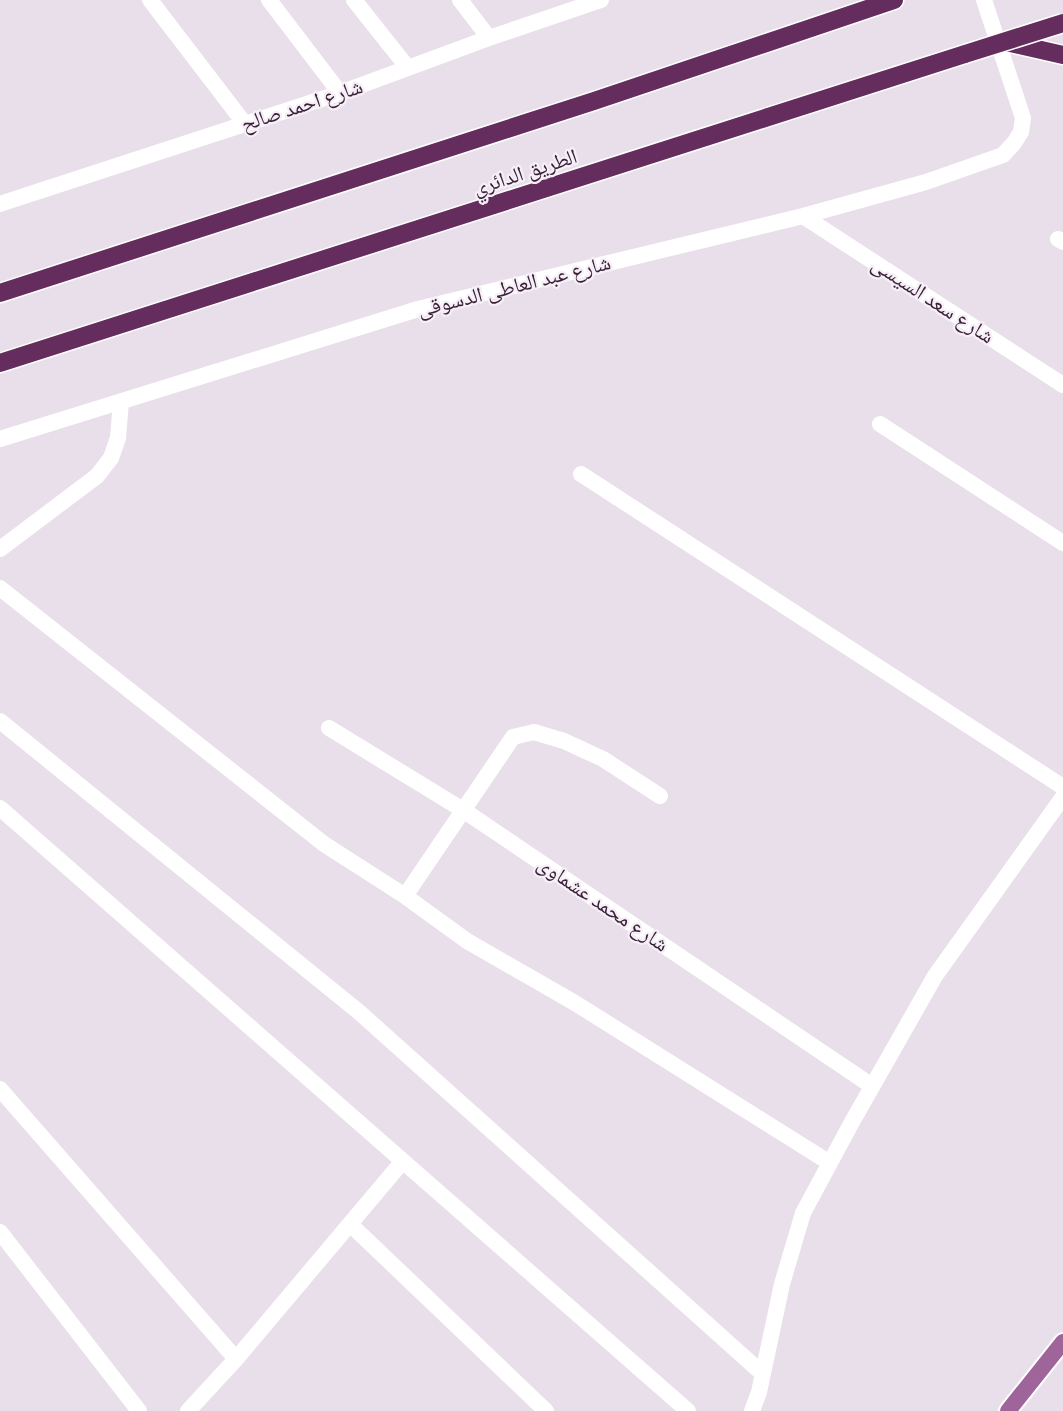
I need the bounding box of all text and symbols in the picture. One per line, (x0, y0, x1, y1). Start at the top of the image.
street label: شارع احمد صالح (238, 73, 366, 137)
street label: الطريق الدائري (470, 143, 581, 204)
street label: شارع عبد العاطى الدسوقى (415, 249, 613, 323)
street label: شارع سعد السيسى (867, 251, 999, 349)
street label: شارع محمد عشماوى (532, 851, 674, 957)

